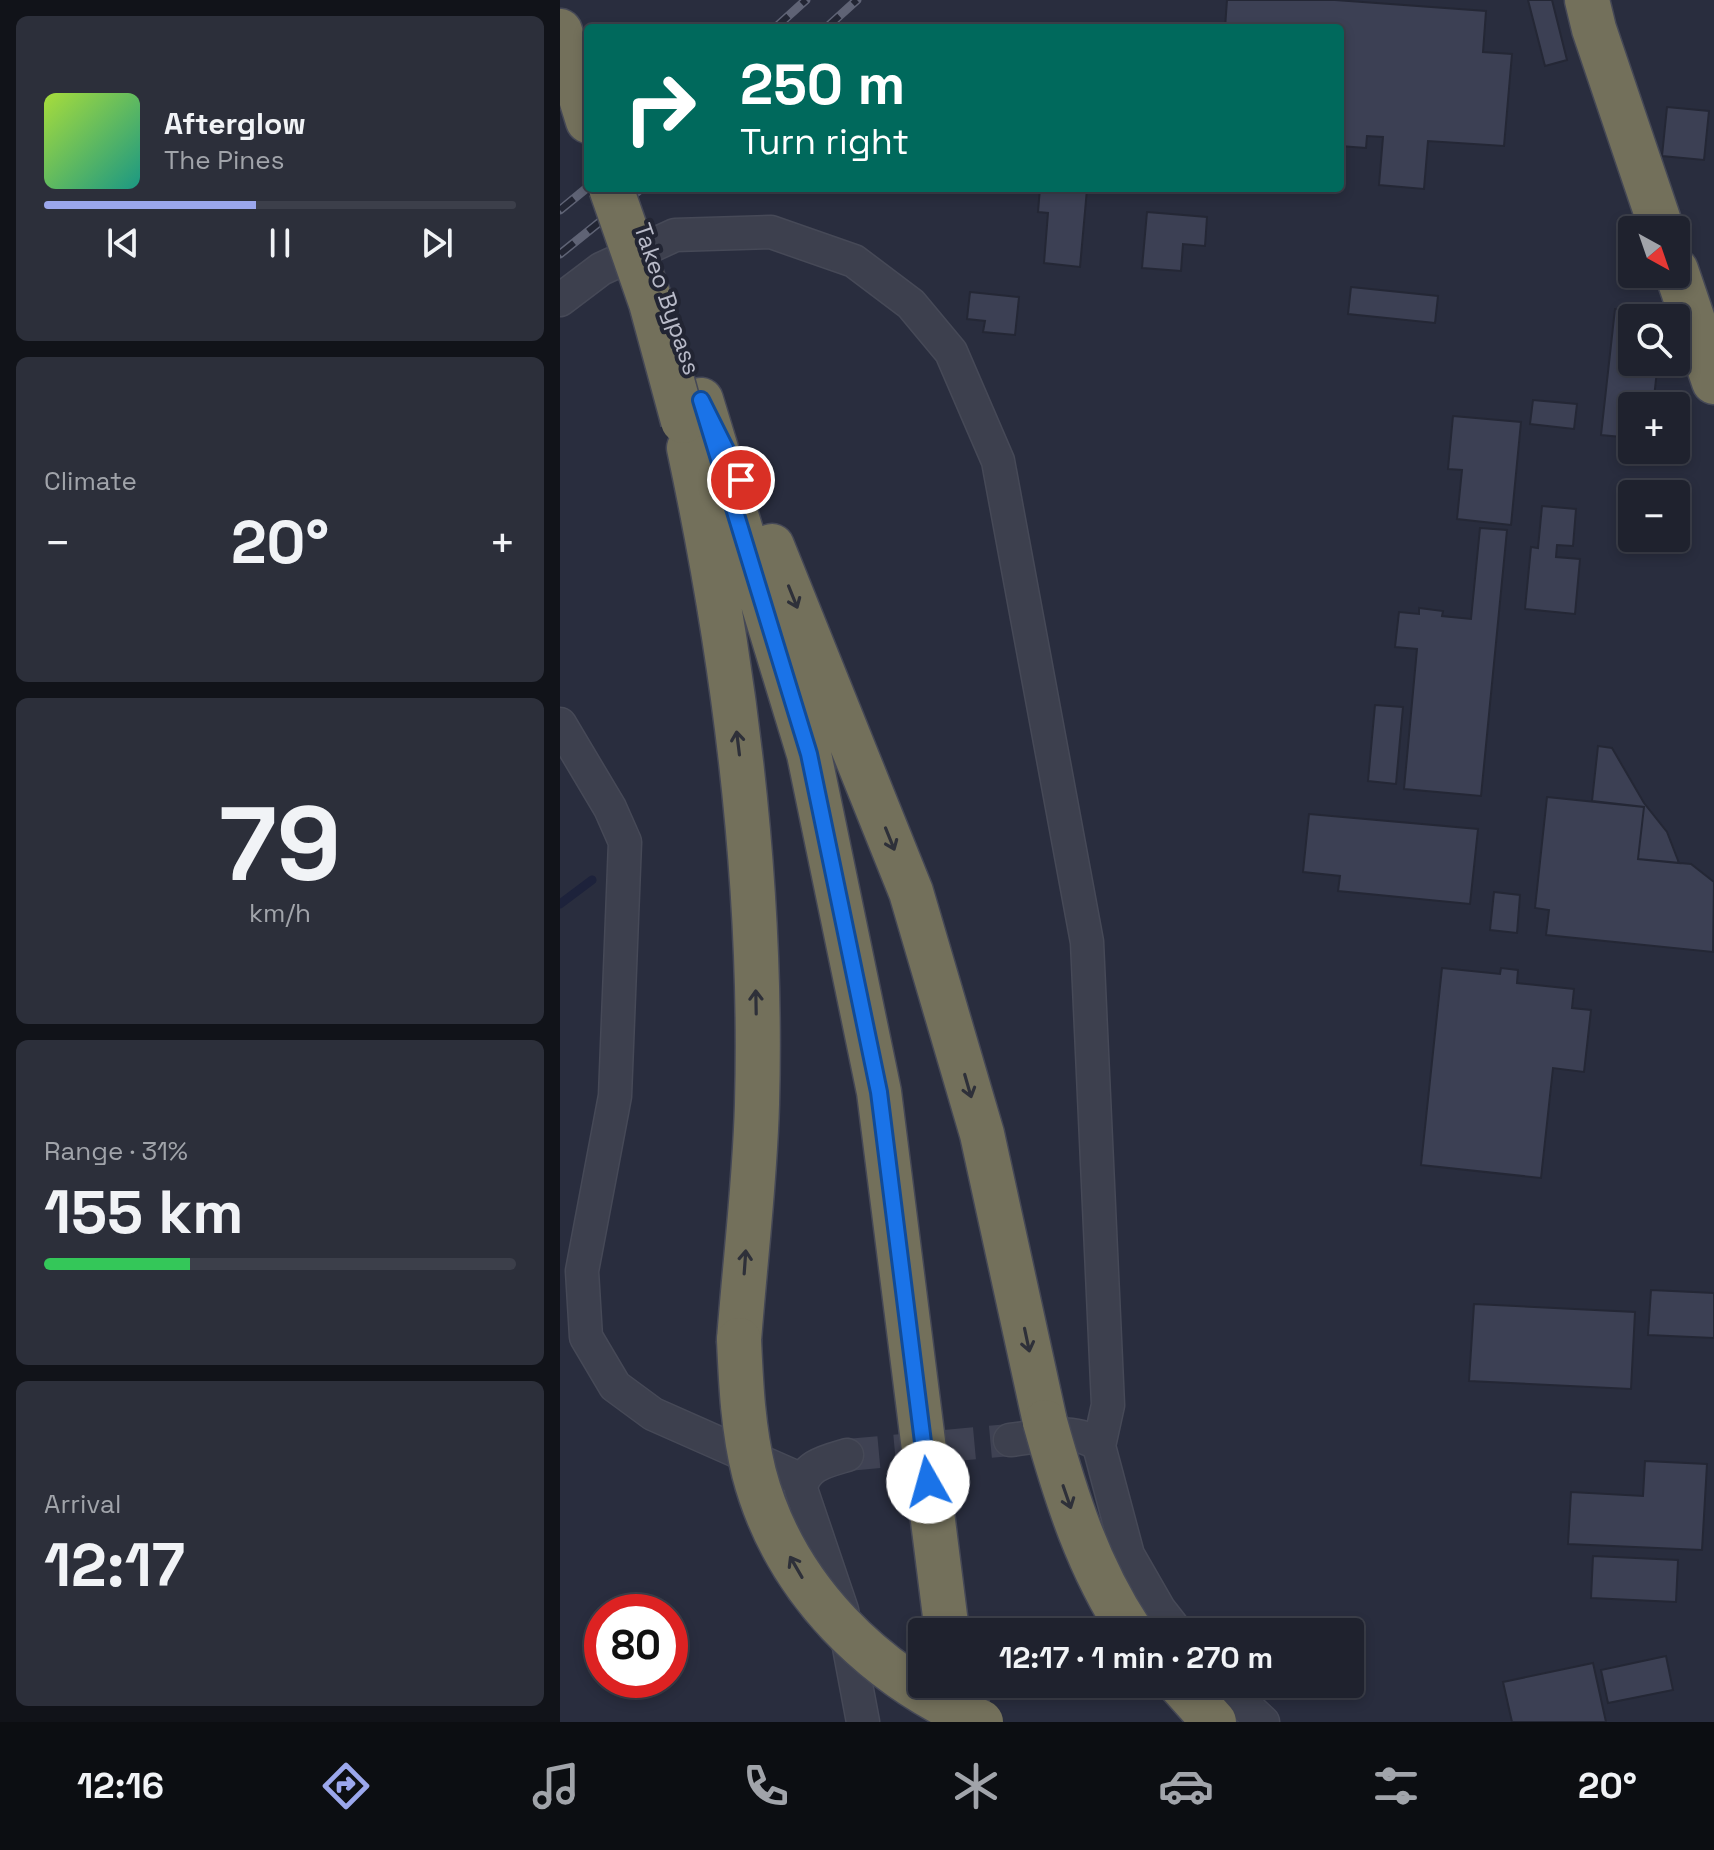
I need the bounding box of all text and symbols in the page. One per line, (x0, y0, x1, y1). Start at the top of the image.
text: 250 m (740, 49, 905, 120)
icon: right (608, 56, 712, 160)
text: Afterglow (164, 104, 306, 143)
text: Turn right (740, 119, 909, 165)
text: The Pines (164, 143, 284, 177)
north arrow (1618, 216, 1690, 288)
map controls (1618, 216, 1690, 552)
street label: Takeo Bypass (627, 219, 708, 379)
icon: previous (101, 221, 145, 265)
icon: pause (258, 221, 302, 265)
icon: next (415, 221, 459, 265)
button: search (1618, 304, 1690, 376)
button: + (1618, 392, 1690, 464)
pin (707, 446, 775, 514)
icon: arrive (719, 458, 763, 502)
text: Climate (44, 464, 137, 498)
button: − (1618, 480, 1690, 552)
text: 20° (231, 504, 329, 581)
text: − (44, 515, 71, 571)
text: + (489, 515, 516, 571)
one-way arrow (787, 584, 801, 609)
one-way arrow (731, 730, 746, 757)
text: 79 (219, 778, 341, 910)
one-way arrow (883, 826, 898, 851)
text: km/h (249, 896, 311, 930)
one-way arrow (748, 989, 764, 1016)
one-way arrow (961, 1073, 976, 1099)
text: Range · 31% (44, 1134, 188, 1168)
text: 155 km (44, 1174, 243, 1251)
one-way arrow (738, 1249, 753, 1276)
one-way arrow (1020, 1326, 1035, 1352)
position arrow (886, 1440, 970, 1524)
one-way arrow (1060, 1484, 1075, 1509)
text: Arrival (44, 1487, 121, 1521)
text: 12:17 (44, 1527, 185, 1604)
one-way arrow (788, 1556, 804, 1579)
speed limit sign: 80 (584, 1594, 688, 1698)
text: 12:17 · 1 min · 270 m (999, 1638, 1273, 1677)
icon: directions (318, 1758, 374, 1814)
icon: music (528, 1758, 584, 1814)
icon: phone (738, 1758, 794, 1814)
icon: climate (948, 1758, 1004, 1814)
icon: car (1158, 1758, 1214, 1814)
icon: filters (1368, 1758, 1424, 1814)
text: 12:16 (77, 1763, 164, 1809)
text: 20° (1578, 1763, 1637, 1809)

